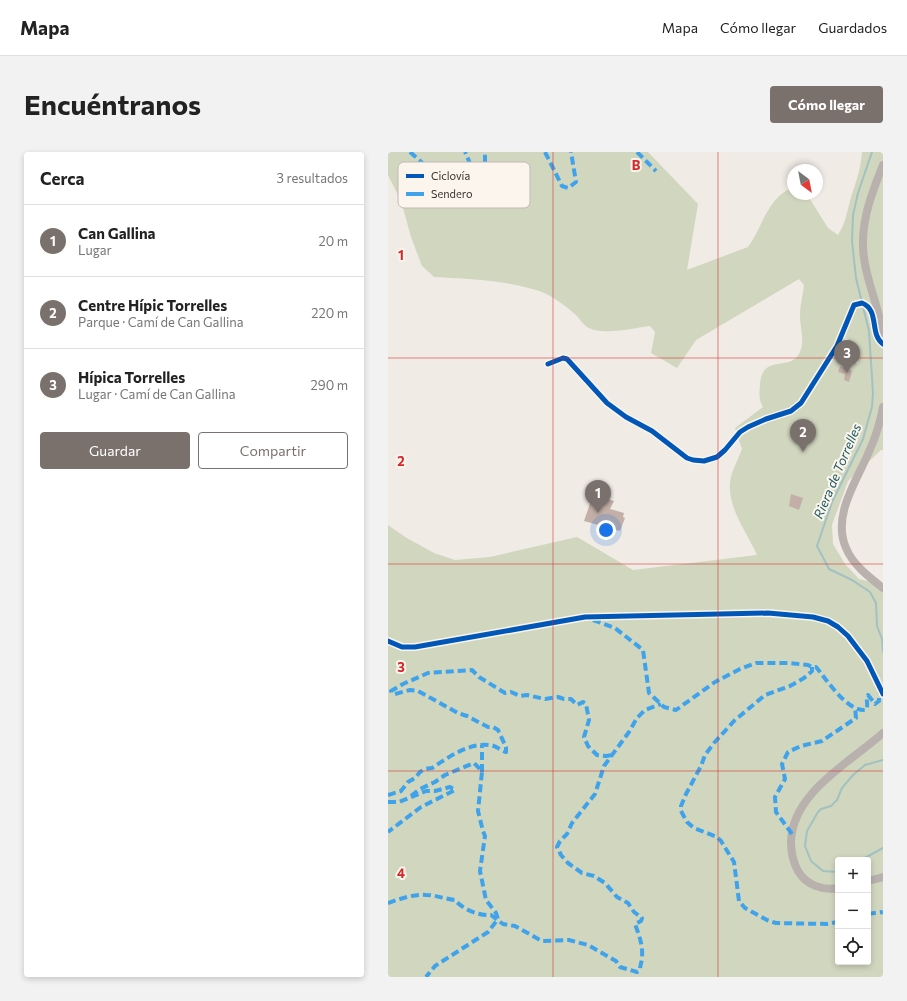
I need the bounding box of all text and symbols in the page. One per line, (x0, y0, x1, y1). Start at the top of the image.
text: Mapa (20, 16, 69, 39)
text: Mapa (662, 19, 698, 36)
text: Cómo llegar (720, 19, 796, 36)
text: Guardados (818, 19, 887, 36)
button: Cómo llegar (770, 86, 883, 123)
text: Encuéntranos (24, 87, 201, 121)
text: B (632, 157, 641, 173)
legend (398, 162, 530, 208)
north arrow (787, 164, 823, 200)
text: Cerca (40, 168, 85, 189)
text: Ciclovía (431, 169, 470, 182)
text: 3 resultados (277, 170, 348, 186)
text: Sendero (431, 187, 473, 200)
text: Can Gallina (78, 224, 155, 242)
text: 1 (50, 233, 56, 249)
text: 20 m (319, 233, 348, 249)
text: Lugar (78, 242, 112, 258)
text: 1 (398, 247, 404, 263)
text: Centre Hípic Torrelles (78, 296, 227, 314)
text: 2 (49, 305, 57, 321)
text: 220 m (311, 305, 348, 321)
text: Parque · Camí de Can Gallina (78, 314, 244, 330)
pin: 3 (834, 340, 860, 373)
text: Hípica Torrelles (78, 368, 185, 386)
text: 3 (49, 377, 57, 393)
text: 290 m (311, 377, 348, 393)
text: Lugar · Camí de Can Gallina (78, 386, 236, 402)
pin: 2 (790, 419, 816, 452)
water label: Riera de Torrelles (810, 421, 864, 521)
button: Guardar (40, 432, 190, 469)
button: Compartir (198, 432, 348, 469)
text: 2 (397, 453, 405, 469)
pin: 1 (585, 480, 611, 513)
your location (596, 520, 616, 540)
text: 3 (397, 659, 405, 675)
map controls (835, 857, 871, 965)
button: + (835, 857, 871, 893)
text: 4 (397, 865, 405, 881)
button: − (835, 893, 871, 929)
button: locate (835, 929, 871, 965)

